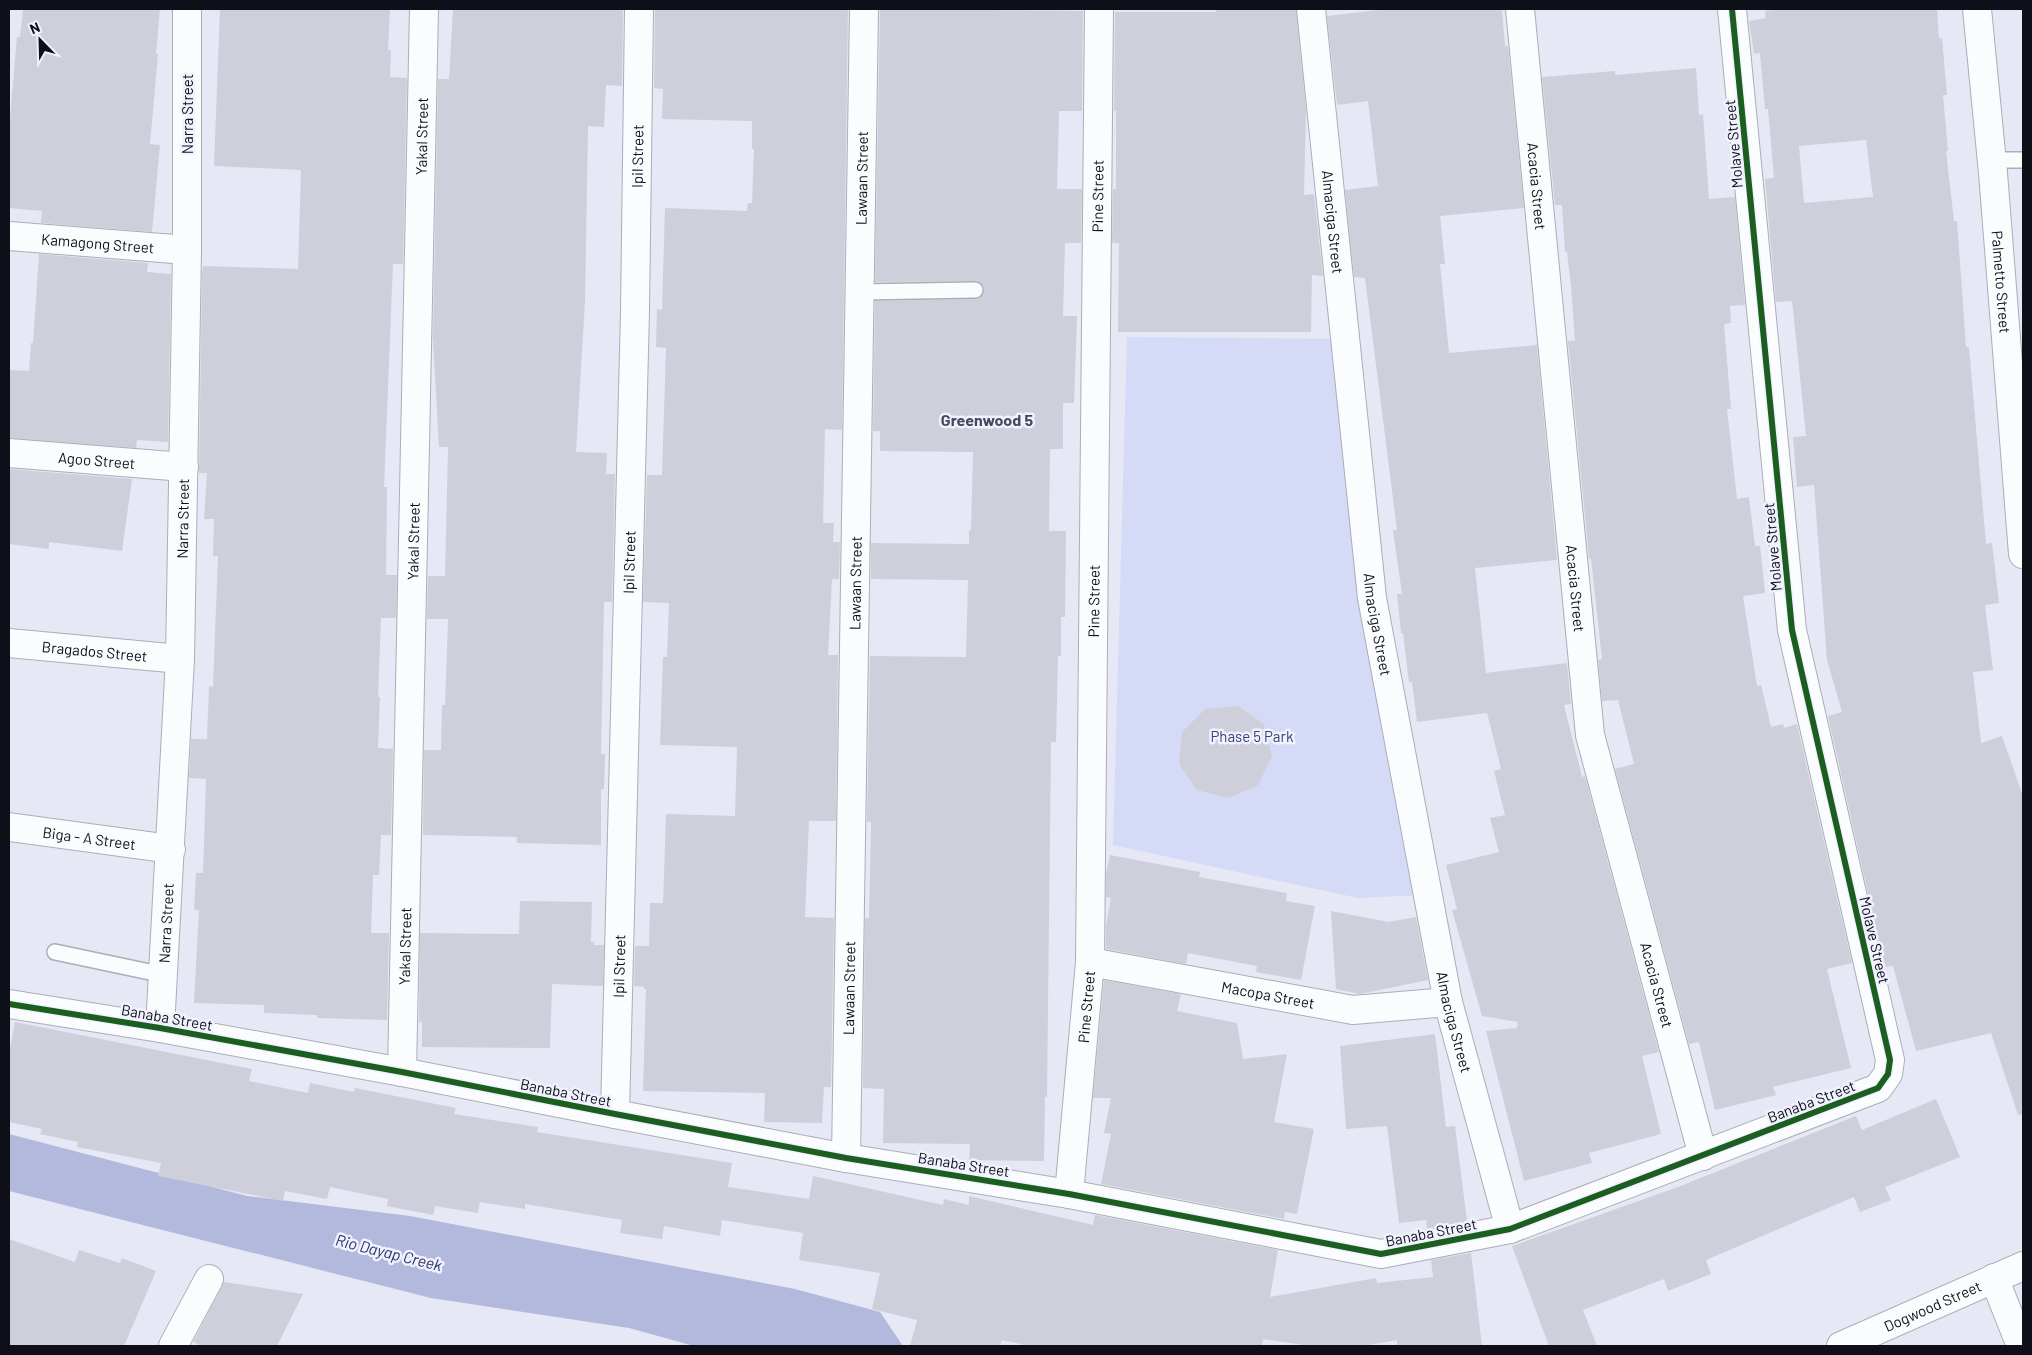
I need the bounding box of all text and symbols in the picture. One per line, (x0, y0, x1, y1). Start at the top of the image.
north arrow (15, 15, 65, 65)
text: N (27, 18, 42, 37)
street label: Narra Street (178, 74, 196, 154)
street label: Yakal Street (412, 97, 431, 175)
street label: Molave Street (1720, 99, 1746, 189)
street label: Ipil Street (628, 124, 646, 188)
street label: Lawaan Street (852, 131, 871, 225)
street label: Acacia Street (1524, 142, 1550, 231)
street label: Pine Street (1088, 160, 1107, 232)
street label: Almaciga Street (1319, 169, 1347, 275)
street label: Kamagong Street (41, 230, 155, 256)
street label: Palmetto Street (1989, 230, 2015, 334)
district label: Greenwood 5 (941, 410, 1034, 429)
street label: Agoo Street (58, 448, 136, 472)
street label: Narra Street (173, 478, 192, 559)
street label: Yakal Street (403, 502, 423, 580)
street label: Molave Street (1759, 502, 1785, 592)
street label: Ipil Street (619, 530, 639, 594)
street label: Lawaan Street (845, 536, 865, 630)
street label: Acacia Street (1563, 544, 1589, 633)
street label: Pine Street (1084, 565, 1103, 637)
street label: Almaciga Street (1360, 572, 1395, 677)
street label: Bragados Street (41, 637, 148, 665)
park label: Phase 5 Park (1210, 727, 1294, 745)
street label: Biga - A Street (41, 823, 137, 853)
street label: Narra Street (155, 883, 177, 964)
street label: Molave Street (1856, 895, 1894, 985)
street label: Yakal Street (395, 907, 414, 985)
street label: Ipil Street (609, 934, 628, 998)
street label: Acacia Street (1637, 940, 1677, 1029)
street label: Lawaan Street (839, 941, 858, 1035)
street label: Pine Street (1074, 970, 1098, 1044)
street label: Almaciga Street (1433, 970, 1476, 1075)
street label: Macopa Street (1220, 977, 1316, 1012)
street label: Banaba Street (120, 1000, 214, 1034)
street label: Banaba Street (519, 1074, 613, 1110)
street label: Banaba Street (1765, 1076, 1857, 1126)
street label: Banaba Street (917, 1148, 1011, 1180)
street label: Banaba Street (1384, 1214, 1478, 1250)
water label: Rio Dayap Creek (334, 1230, 444, 1274)
street label: Dogwood Street (1881, 1276, 1984, 1335)

